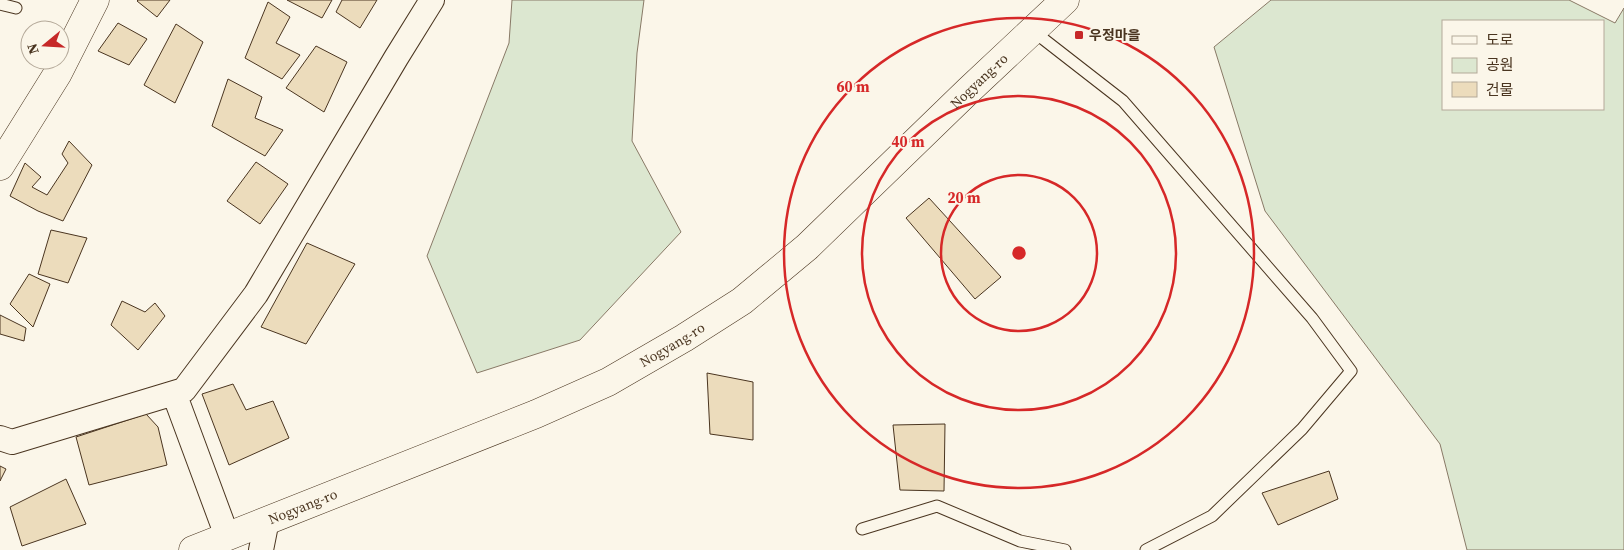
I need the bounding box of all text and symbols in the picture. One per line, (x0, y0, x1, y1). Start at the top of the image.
north arrow (20, 20, 70, 70)
legend (1442, 20, 1604, 110)
place label: 우정마을 (1089, 25, 1141, 45)
marker: 우정마을 (1073, 29, 1085, 41)
text: 도로 (1486, 29, 1514, 50)
text: N (22, 41, 44, 57)
street label: Nogyang-ro (946, 48, 1012, 113)
text: 공원 (1486, 54, 1514, 75)
text: 60 m (836, 76, 870, 97)
text: 건물 (1486, 79, 1514, 100)
text: 40 m (891, 131, 925, 152)
text: 20 m (947, 187, 981, 208)
centre of rings (1010, 244, 1028, 262)
street label: Nogyang-ro (636, 317, 709, 372)
street label: Nogyang-ro (265, 484, 341, 529)

